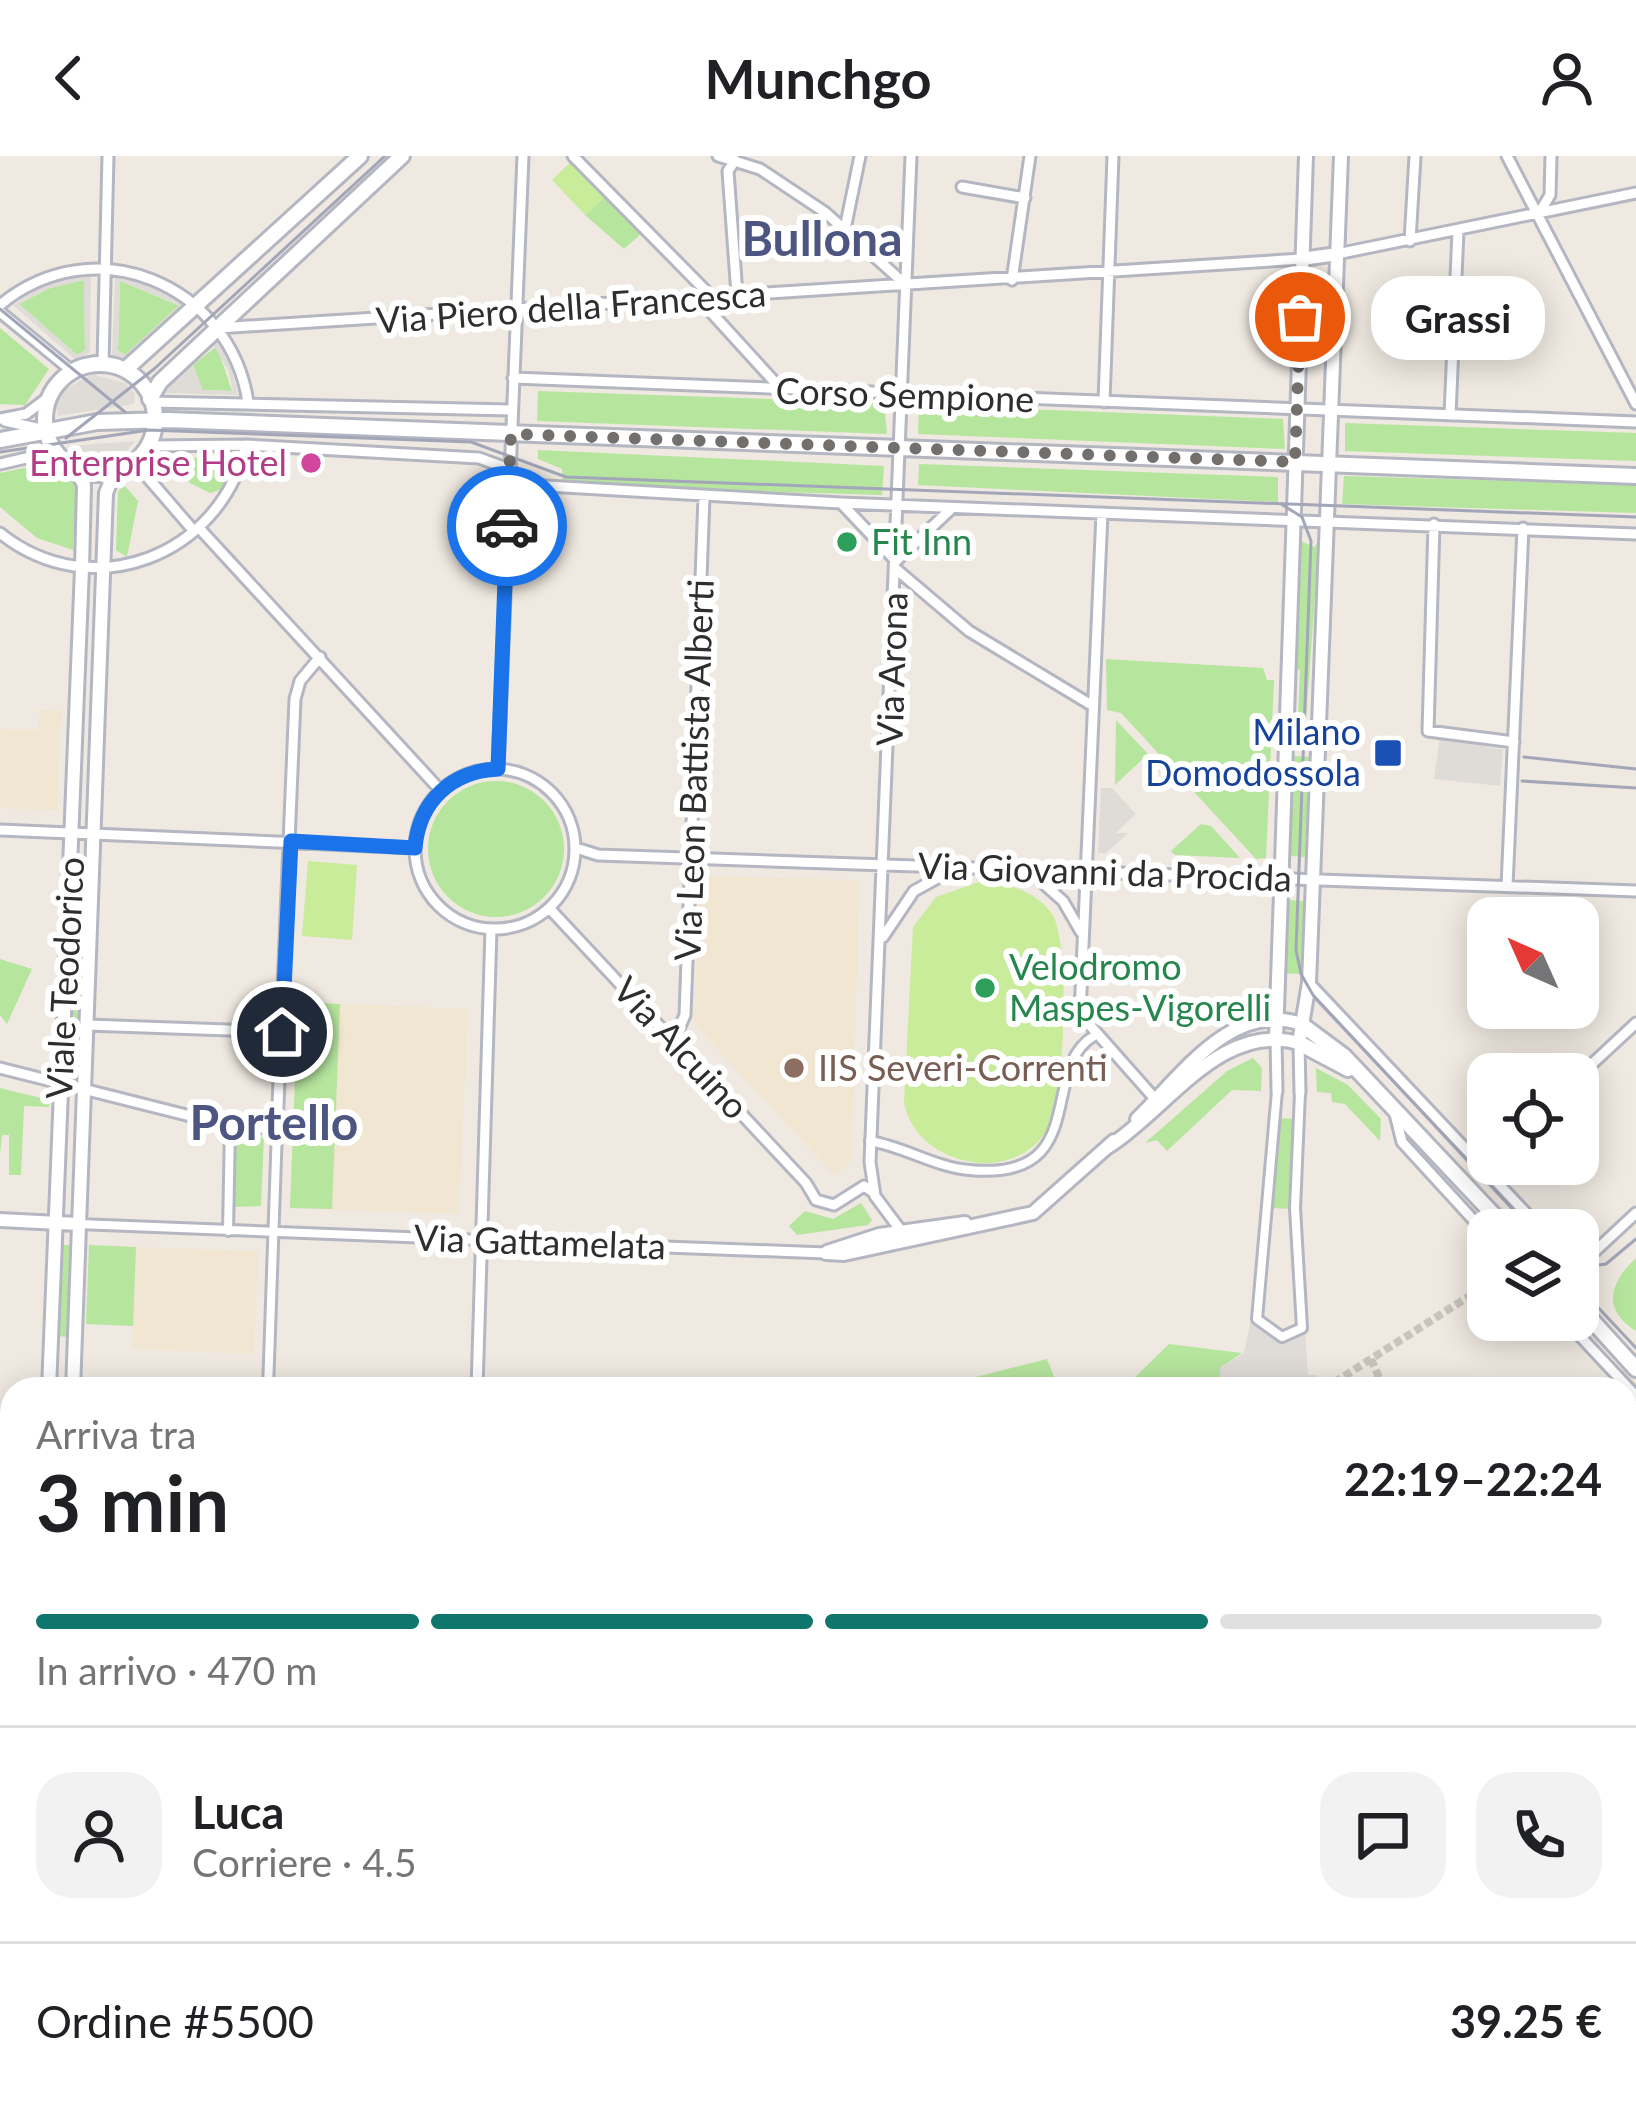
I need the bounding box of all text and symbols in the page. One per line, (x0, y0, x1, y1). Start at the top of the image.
icon: back (36, 45, 102, 111)
icon: person (1534, 45, 1600, 111)
text: Munchgo (705, 46, 931, 111)
district label: Bullona (741, 209, 903, 266)
pin (1249, 266, 1351, 368)
street label: Via Piero della Francesca (375, 270, 767, 342)
callout: Grassi (1372, 275, 1546, 359)
icon: bag (1267, 284, 1333, 350)
text: Grassi (1405, 295, 1511, 341)
street label: Corso Sempione (775, 367, 1035, 421)
place label: Enterprise Hotel (29, 440, 287, 484)
marker: Enterprise Hotel (298, 450, 324, 476)
courier (447, 466, 567, 586)
icon: car (474, 493, 540, 559)
place label: Fit Inn (871, 519, 972, 563)
marker: Fit Inn (834, 529, 860, 555)
street label: Via Leon Battista Alberti (664, 578, 722, 962)
street label: Via Arona (866, 591, 916, 747)
place label: Milano Domodossola (1145, 709, 1361, 794)
marker: Milano Domodossola (1372, 737, 1404, 769)
street label: Via Giovanni da Procida (917, 842, 1293, 900)
street label: Viale Teodorico (36, 856, 92, 1100)
north arrow (1467, 897, 1599, 1029)
map controls (1467, 897, 1599, 1341)
place label: Velodromo Maspes-Vigorelli (1009, 944, 1271, 1029)
street label: Via Alcuino (605, 967, 759, 1127)
marker: Velodromo Maspes-Vigorelli (972, 975, 998, 1001)
pin (231, 981, 333, 1083)
icon: home (249, 999, 315, 1065)
place label: IIS Severi-Correnti (818, 1045, 1108, 1089)
button: locate (1467, 1053, 1599, 1185)
marker: IIS Severi-Correnti (781, 1055, 807, 1081)
district label: Portello (190, 1093, 358, 1150)
button: layers (1467, 1209, 1599, 1341)
street label: Via Gattamelata (413, 1215, 667, 1267)
text: Arriva tra (36, 1411, 196, 1457)
text: 22:19–22:24 (1344, 1452, 1602, 1506)
text: 3 min (36, 1455, 229, 1549)
text: In arrivo · 470 m (36, 1647, 317, 1693)
button: person (36, 1772, 162, 1898)
button: chat (1320, 1772, 1446, 1898)
button: phone (1476, 1772, 1602, 1898)
text: Luca (192, 1785, 284, 1839)
text: Corriere · 4.5 (192, 1839, 417, 1885)
text: Ordine #5500 (36, 1994, 314, 2048)
text: 39.25 € (1450, 1994, 1602, 2048)

